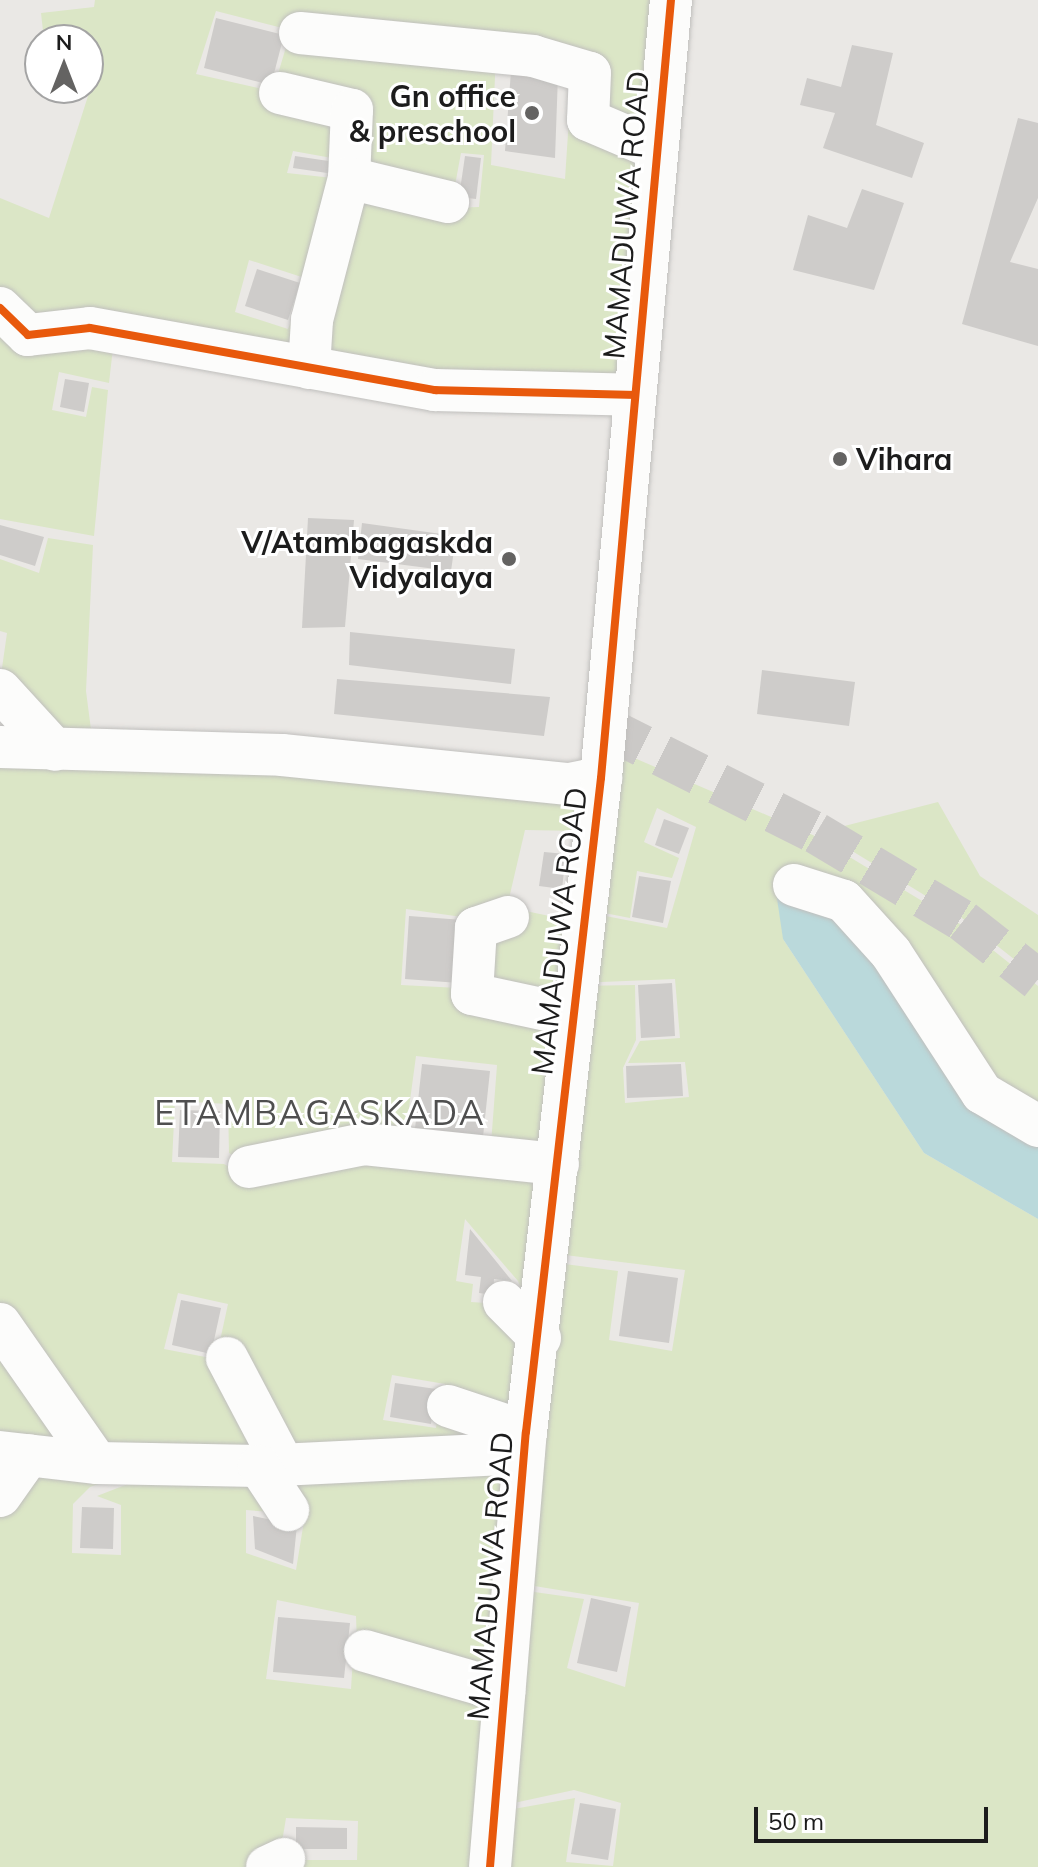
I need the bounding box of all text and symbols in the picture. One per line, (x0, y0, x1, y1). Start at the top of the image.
north arrow (24, 24, 104, 104)
text: N (56, 28, 72, 56)
street label: MAMADUWA ROAD (595, 69, 657, 361)
place label: Gn office & preschool (349, 78, 516, 148)
marker: Gn office & preschool (523, 104, 541, 122)
place label: Vihara (856, 441, 952, 477)
marker: Vihara (831, 450, 849, 468)
place label: V/Atambagaskda Vidyalaya (241, 524, 493, 594)
marker: V/Atambagaskda Vidyalaya (500, 550, 518, 568)
street label: MAMADUWA ROAD (524, 785, 594, 1077)
district label: ETAMBAGASKADA (154, 1093, 486, 1133)
street label: MAMADUWA ROAD (459, 1430, 521, 1722)
scale bar (758, 1791, 992, 1841)
text: 50 m (768, 1806, 824, 1836)

